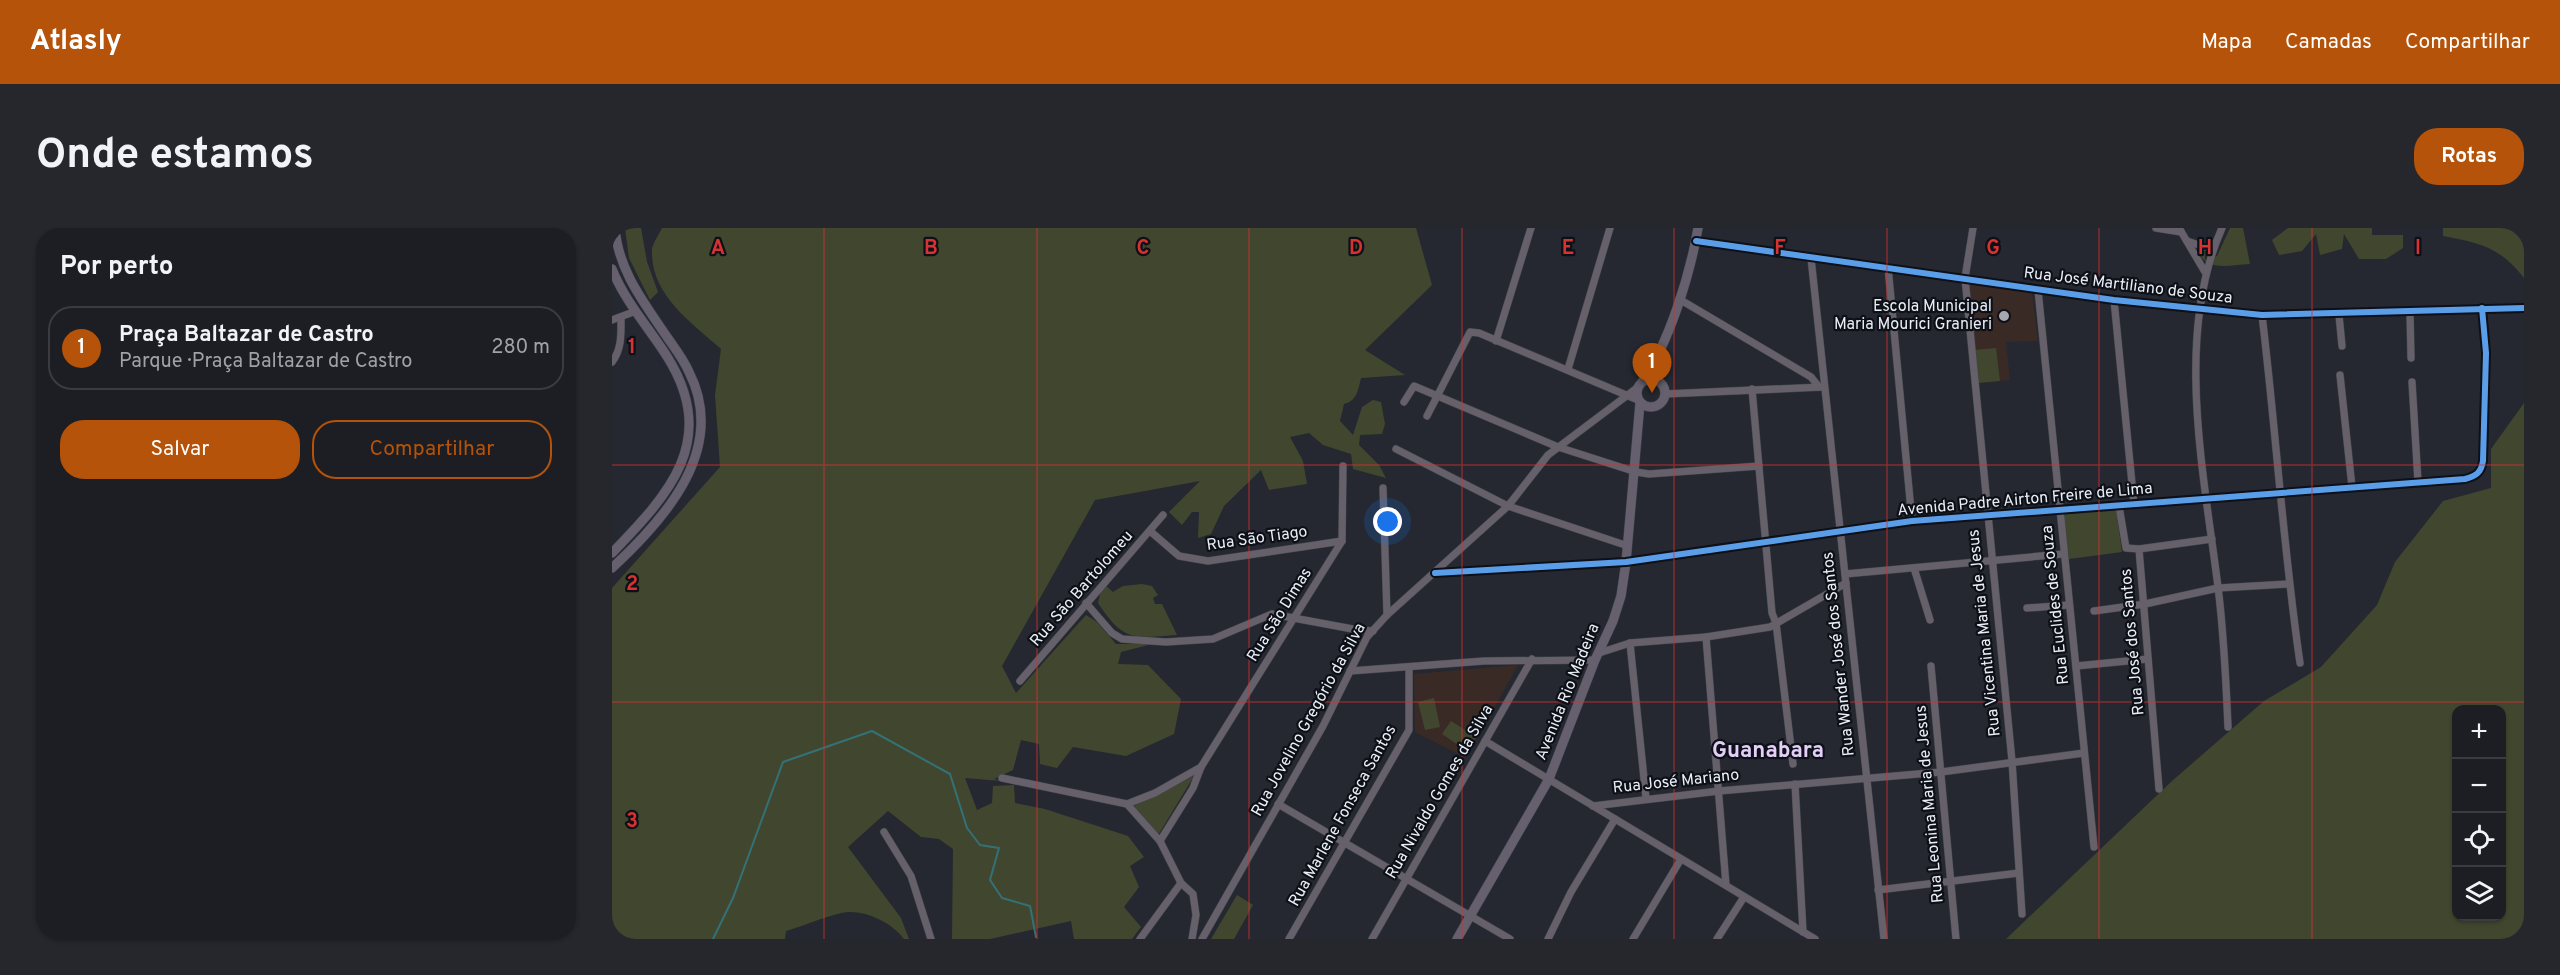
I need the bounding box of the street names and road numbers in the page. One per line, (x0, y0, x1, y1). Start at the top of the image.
street label: Rua José Martiliano de Souza (2023, 263, 2233, 309)
street label: Avenida Padre Airton Freire de Lima (1897, 479, 2153, 521)
street label: Rua São Tiago (1205, 522, 1309, 556)
street label: Rua Euclides de Souza (2038, 524, 2074, 686)
street label: Rua São Bartolomeu (1026, 527, 1138, 651)
street label: Rua Vicentina Maria de Jesus (1964, 528, 2006, 738)
street label: Rua Wander José dos Santos (1818, 551, 1860, 757)
street label: Rua São Dimas (1243, 564, 1317, 666)
street label: Rua José dos Santos (2117, 568, 2149, 716)
street label: Rua Jovelino Gregório da Silva (1247, 620, 1371, 820)
street label: Avenida Rio Madeira (1531, 621, 1605, 763)
street label: Rua Nivaldo Gomes da Silva (1382, 701, 1498, 883)
street label: Rua Leonina Maria de Jesus (1911, 704, 1949, 904)
street label: Rua Marlene Fonseca Santos (1285, 722, 1401, 910)
street label: Rua José Mariano (1612, 765, 1740, 799)

